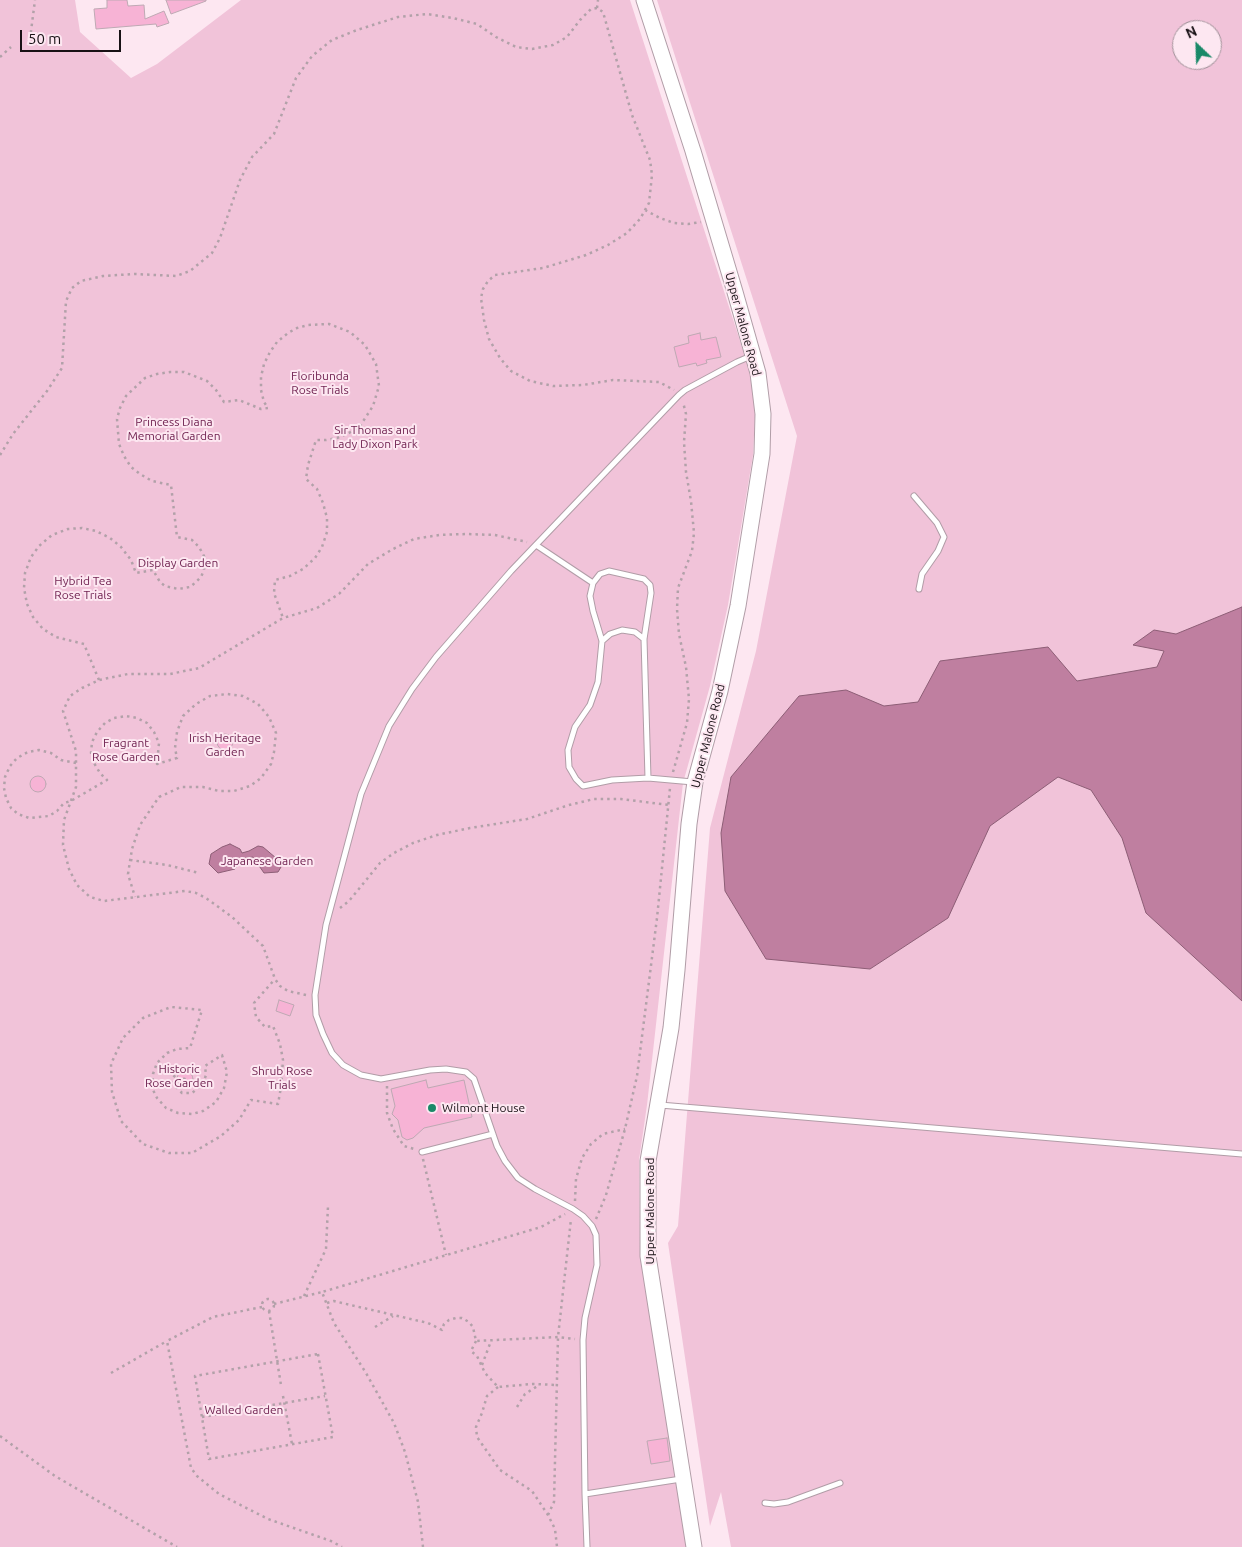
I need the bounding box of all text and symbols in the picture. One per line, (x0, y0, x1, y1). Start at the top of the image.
scale bar (22, 20, 124, 52)
north arrow (1172, 20, 1222, 70)
text: N (1183, 23, 1199, 42)
text: 50 m (28, 30, 61, 47)
street label: Upper Malone Road (722, 271, 764, 377)
park label: Floribunda Rose Trials (291, 369, 349, 397)
park label: Princess Diana Memorial Garden (127, 415, 221, 443)
park label: Sir Thomas and Lady Dixon Park (332, 423, 418, 451)
park label: Display Garden (138, 556, 218, 570)
park label: Hybrid Tea Rose Trials (54, 574, 112, 602)
street label: Upper Malone Road (688, 682, 728, 790)
park label: Irish Heritage Garden (189, 731, 261, 759)
park label: Fragrant Rose Garden (92, 736, 160, 764)
park label: Japanese Garden (221, 854, 313, 868)
park label: Historic Rose Garden (145, 1062, 213, 1090)
park label: Shrub Rose Trials (252, 1064, 312, 1092)
place label: Wilmont House (442, 1101, 525, 1115)
marker: Wilmont House (426, 1102, 438, 1114)
street label: Upper Malone Road (643, 1158, 657, 1264)
park label: Walled Garden (205, 1403, 283, 1417)

